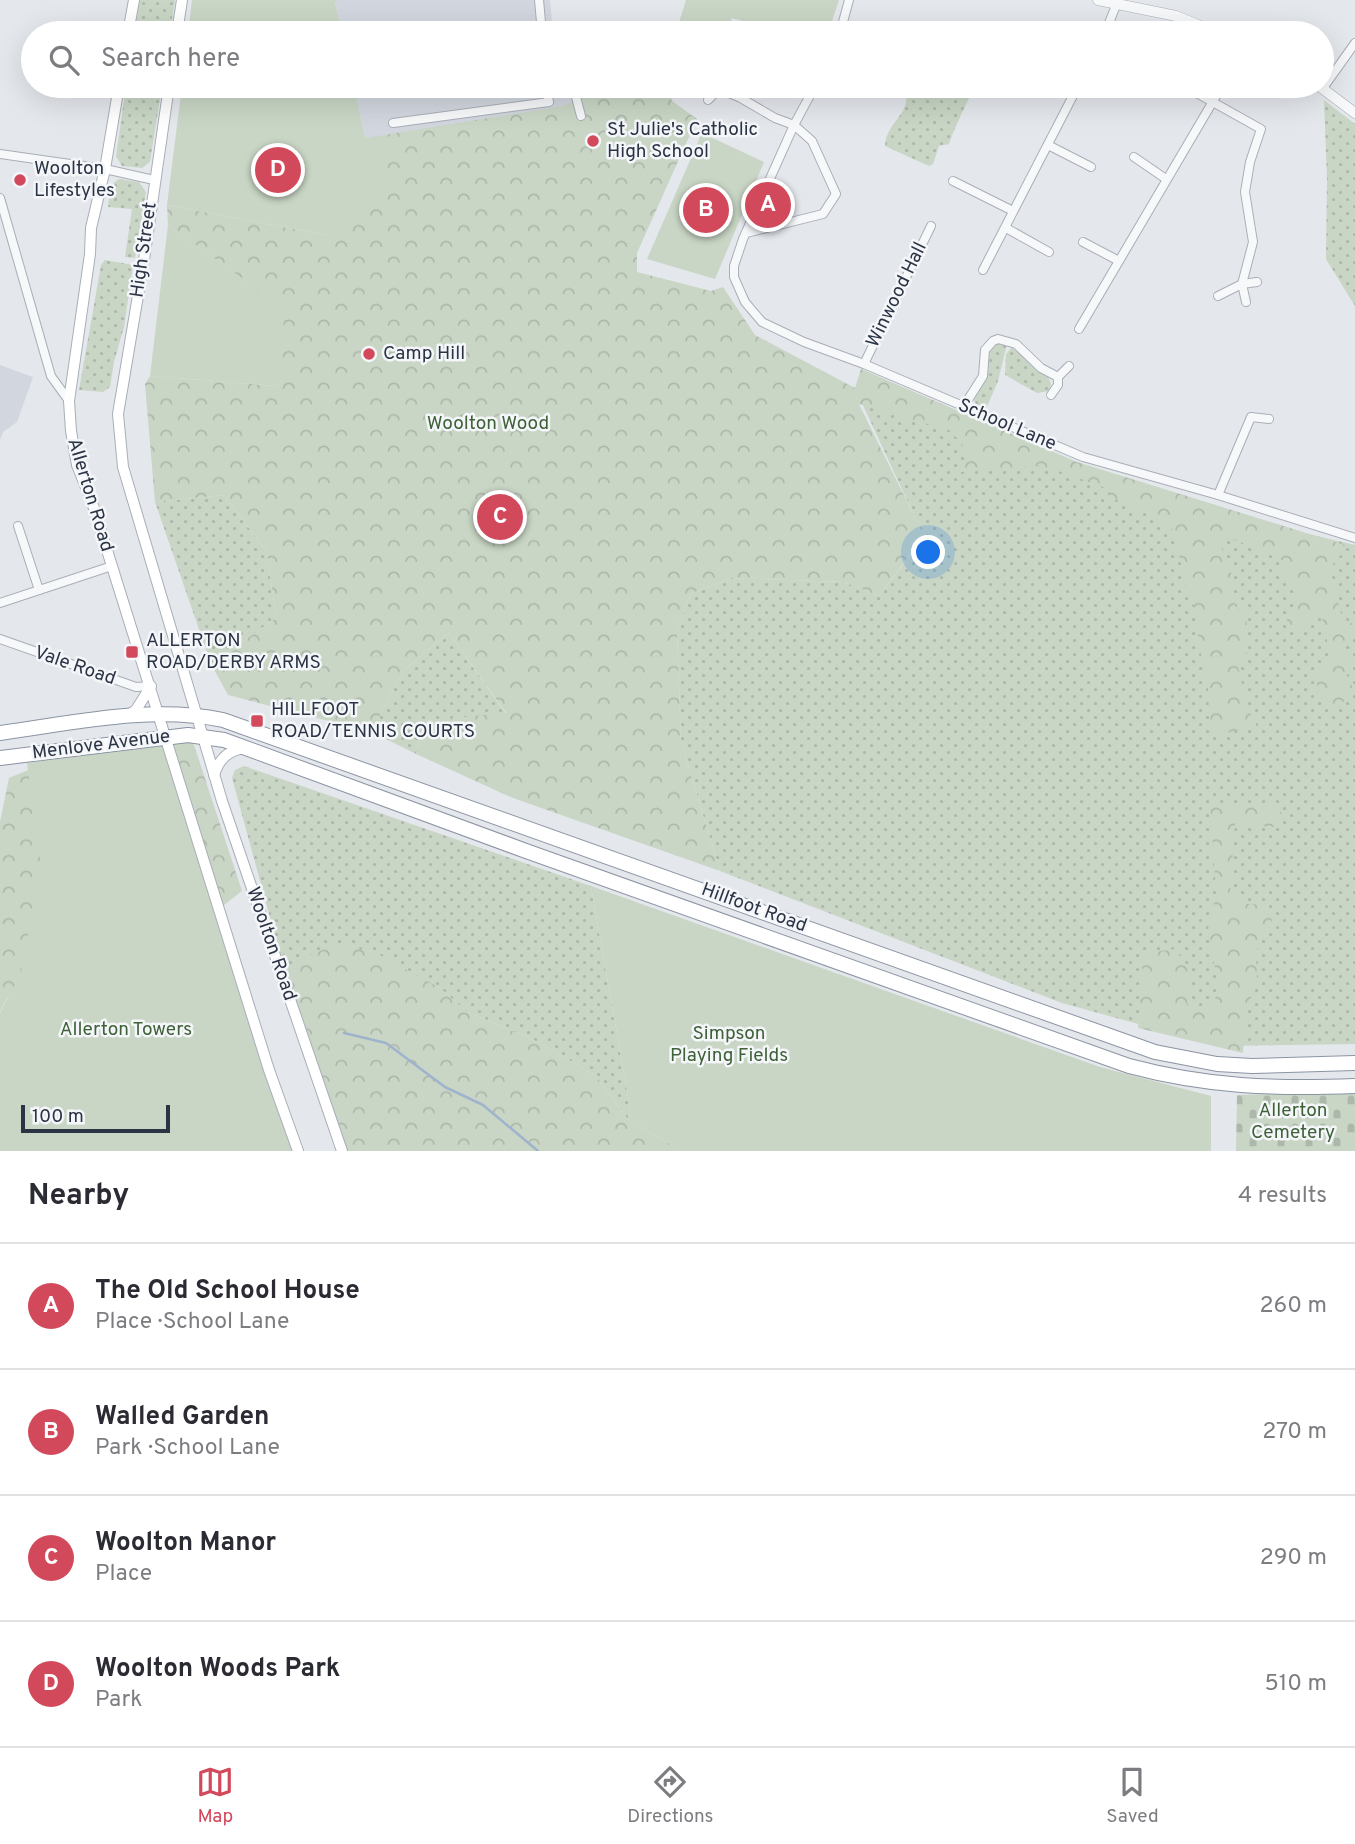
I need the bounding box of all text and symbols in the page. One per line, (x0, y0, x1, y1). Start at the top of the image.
search box (21, 21, 1334, 98)
icon: search (45, 41, 83, 79)
text: Search here (101, 43, 240, 76)
place label: St Julie's Catholic High School (607, 118, 758, 164)
marker: St Julie's Catholic High School (585, 133, 601, 149)
pin: D (255, 144, 301, 196)
place label: Woolton Lifestyles (34, 157, 115, 203)
marker: Woolton Lifestyles (12, 172, 28, 188)
pin: A (745, 179, 791, 231)
pin: B (683, 184, 729, 236)
street label: High Street (125, 201, 163, 299)
street label: Winwood Hall (861, 238, 933, 352)
place label: Camp Hill (383, 342, 465, 366)
marker: Camp Hill (361, 346, 377, 362)
street label: School Lane (954, 394, 1060, 456)
park label: Woolton Wood (427, 412, 549, 436)
street label: Allerton Road (61, 435, 119, 555)
pin: C (477, 491, 523, 543)
your location (911, 535, 945, 569)
place label: ALLERTON ROAD/DERBY ARMS (146, 629, 321, 675)
street label: Vale Road (31, 641, 119, 691)
marker: ALLERTON ROAD/DERBY ARMS (124, 644, 140, 660)
place label: HILLFOOT ROAD/TENNIS COURTS (271, 698, 475, 744)
marker: HILLFOOT ROAD/TENNIS COURTS (249, 713, 265, 729)
street label: Menlove Avenue (31, 725, 171, 765)
street label: Hillfoot Road (698, 878, 810, 938)
street label: Woolton Road (240, 884, 302, 1004)
park label: Allerton Towers (60, 1018, 192, 1042)
park label: Simpson Playing Fields (670, 1022, 788, 1068)
park label: Allerton Cemetery (1251, 1099, 1335, 1145)
scale bar (21, 1102, 170, 1134)
text: 100 m (32, 1105, 84, 1129)
text: Nearby (28, 1178, 129, 1215)
text: 4 results (1238, 1182, 1327, 1211)
text: The Old School House (95, 1275, 360, 1308)
text: A (43, 1292, 59, 1321)
text: 260 m (1260, 1292, 1327, 1321)
text: Place · School Lane (95, 1308, 289, 1337)
text: Walled Garden (95, 1401, 269, 1434)
text: B (43, 1418, 59, 1447)
text: 270 m (1262, 1418, 1327, 1447)
text: Park · School Lane (95, 1434, 280, 1463)
text: Woolton Manor (95, 1527, 276, 1560)
text: C (44, 1544, 58, 1573)
text: 290 m (1260, 1544, 1327, 1573)
text: Place (95, 1560, 152, 1589)
text: Woolton Woods Park (95, 1653, 340, 1686)
text: D (43, 1670, 59, 1699)
text: 510 m (1264, 1670, 1327, 1699)
text: Park (95, 1686, 142, 1715)
tab: Map (196, 1763, 234, 1829)
tab: Directions (627, 1763, 714, 1829)
tab: Saved (1106, 1763, 1159, 1829)

